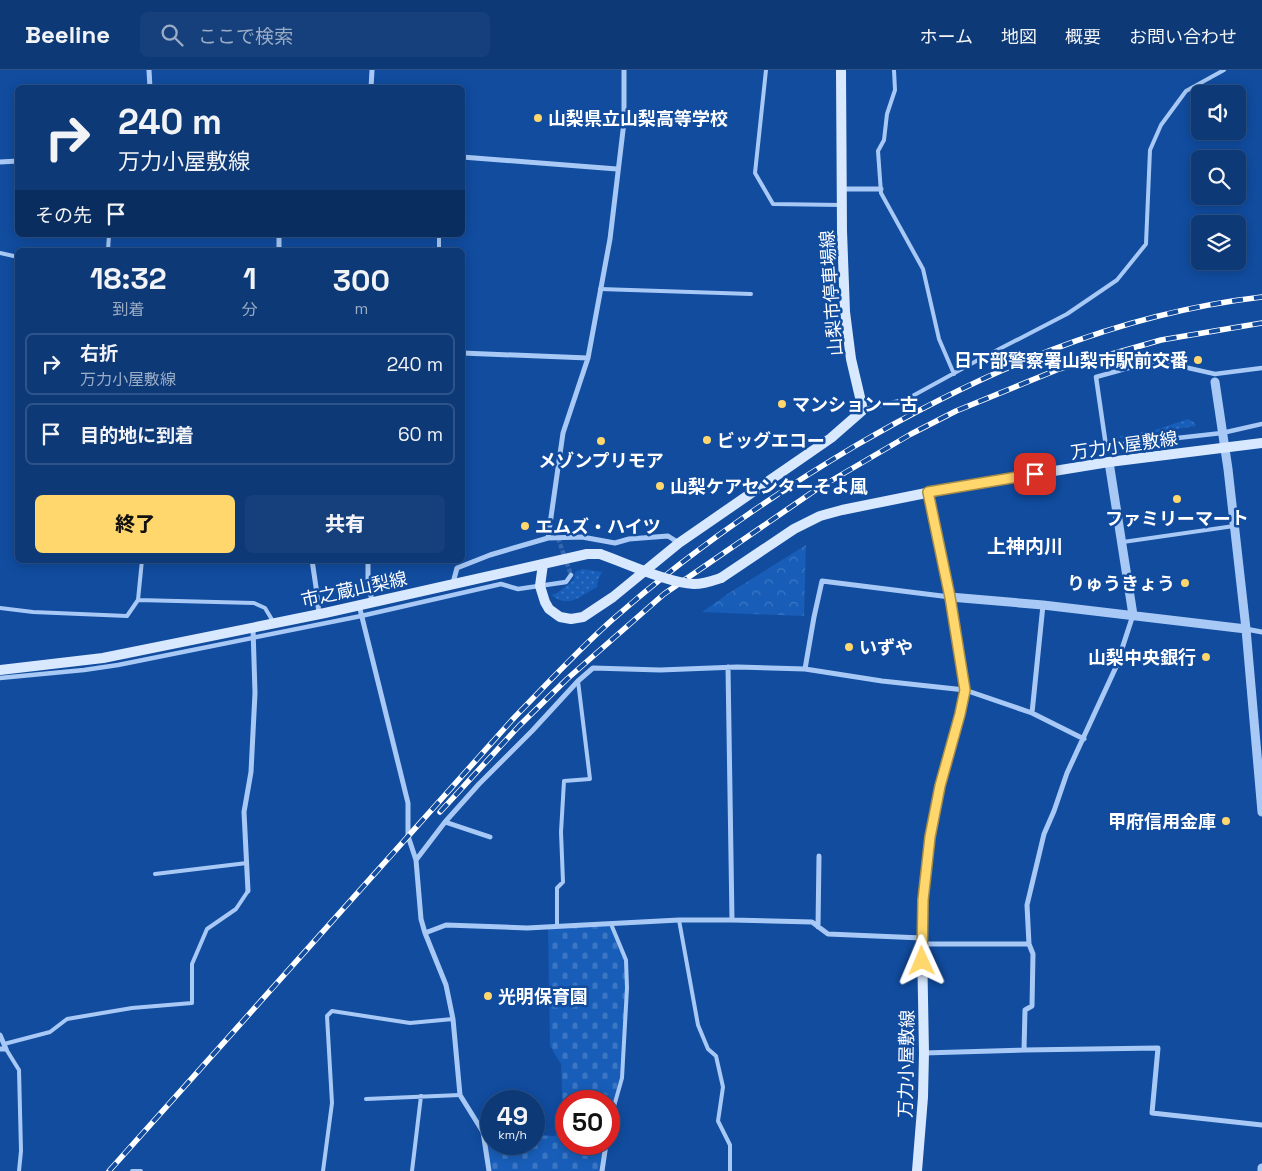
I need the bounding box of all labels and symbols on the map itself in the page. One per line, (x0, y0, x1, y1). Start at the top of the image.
place label: 山梨県立山梨高等学校 (548, 107, 728, 130)
marker: 山梨県立山梨高等学校 (532, 112, 544, 124)
street label: 山梨市停車場線 (815, 229, 847, 357)
place label: 日下部警察署山梨市駅前交番 (954, 349, 1188, 372)
marker: 日下部警察署山梨市駅前交番 (1192, 354, 1204, 366)
place label: マンション一古 (792, 393, 918, 416)
marker: マンション一古 (776, 398, 788, 410)
street label: 万力小屋敷線 (1069, 426, 1179, 464)
place label: ビッグエコー (717, 429, 825, 452)
marker: ビッグエコー (701, 434, 713, 446)
marker: メゾンプリモア (595, 435, 607, 447)
place label: メゾンプリモア (538, 449, 664, 472)
pin (1014, 453, 1056, 495)
place label: 山梨ケアセンターそよ風 (670, 475, 868, 498)
marker: 山梨ケアセンターそよ風 (654, 480, 666, 492)
marker: ファミリーマート (1171, 493, 1183, 505)
place label: ファミリーマート (1105, 507, 1249, 530)
place label: エムズ・ハイツ (535, 515, 661, 538)
marker: エムズ・ハイツ (519, 520, 531, 532)
district label: 上神内川 (987, 534, 1063, 559)
street label: 市之蔵山梨線 (299, 567, 409, 611)
place label: りゅうきょう (1067, 572, 1175, 595)
marker: りゅうきょう (1179, 577, 1191, 589)
place label: いずや (859, 636, 913, 659)
marker: いずや (843, 641, 855, 653)
place label: 山梨中央銀行 (1088, 646, 1196, 669)
marker: 山梨中央銀行 (1200, 651, 1212, 663)
place label: 甲府信用金庫 (1108, 810, 1216, 833)
marker: 甲府信用金庫 (1220, 815, 1232, 827)
position arrow (895, 934, 947, 986)
place label: 光明保育園 (498, 985, 588, 1008)
marker: 光明保育園 (482, 990, 494, 1002)
street label: 万力小屋敷線 (894, 1010, 918, 1118)
speed limit sign: 50 (555, 1090, 620, 1155)

